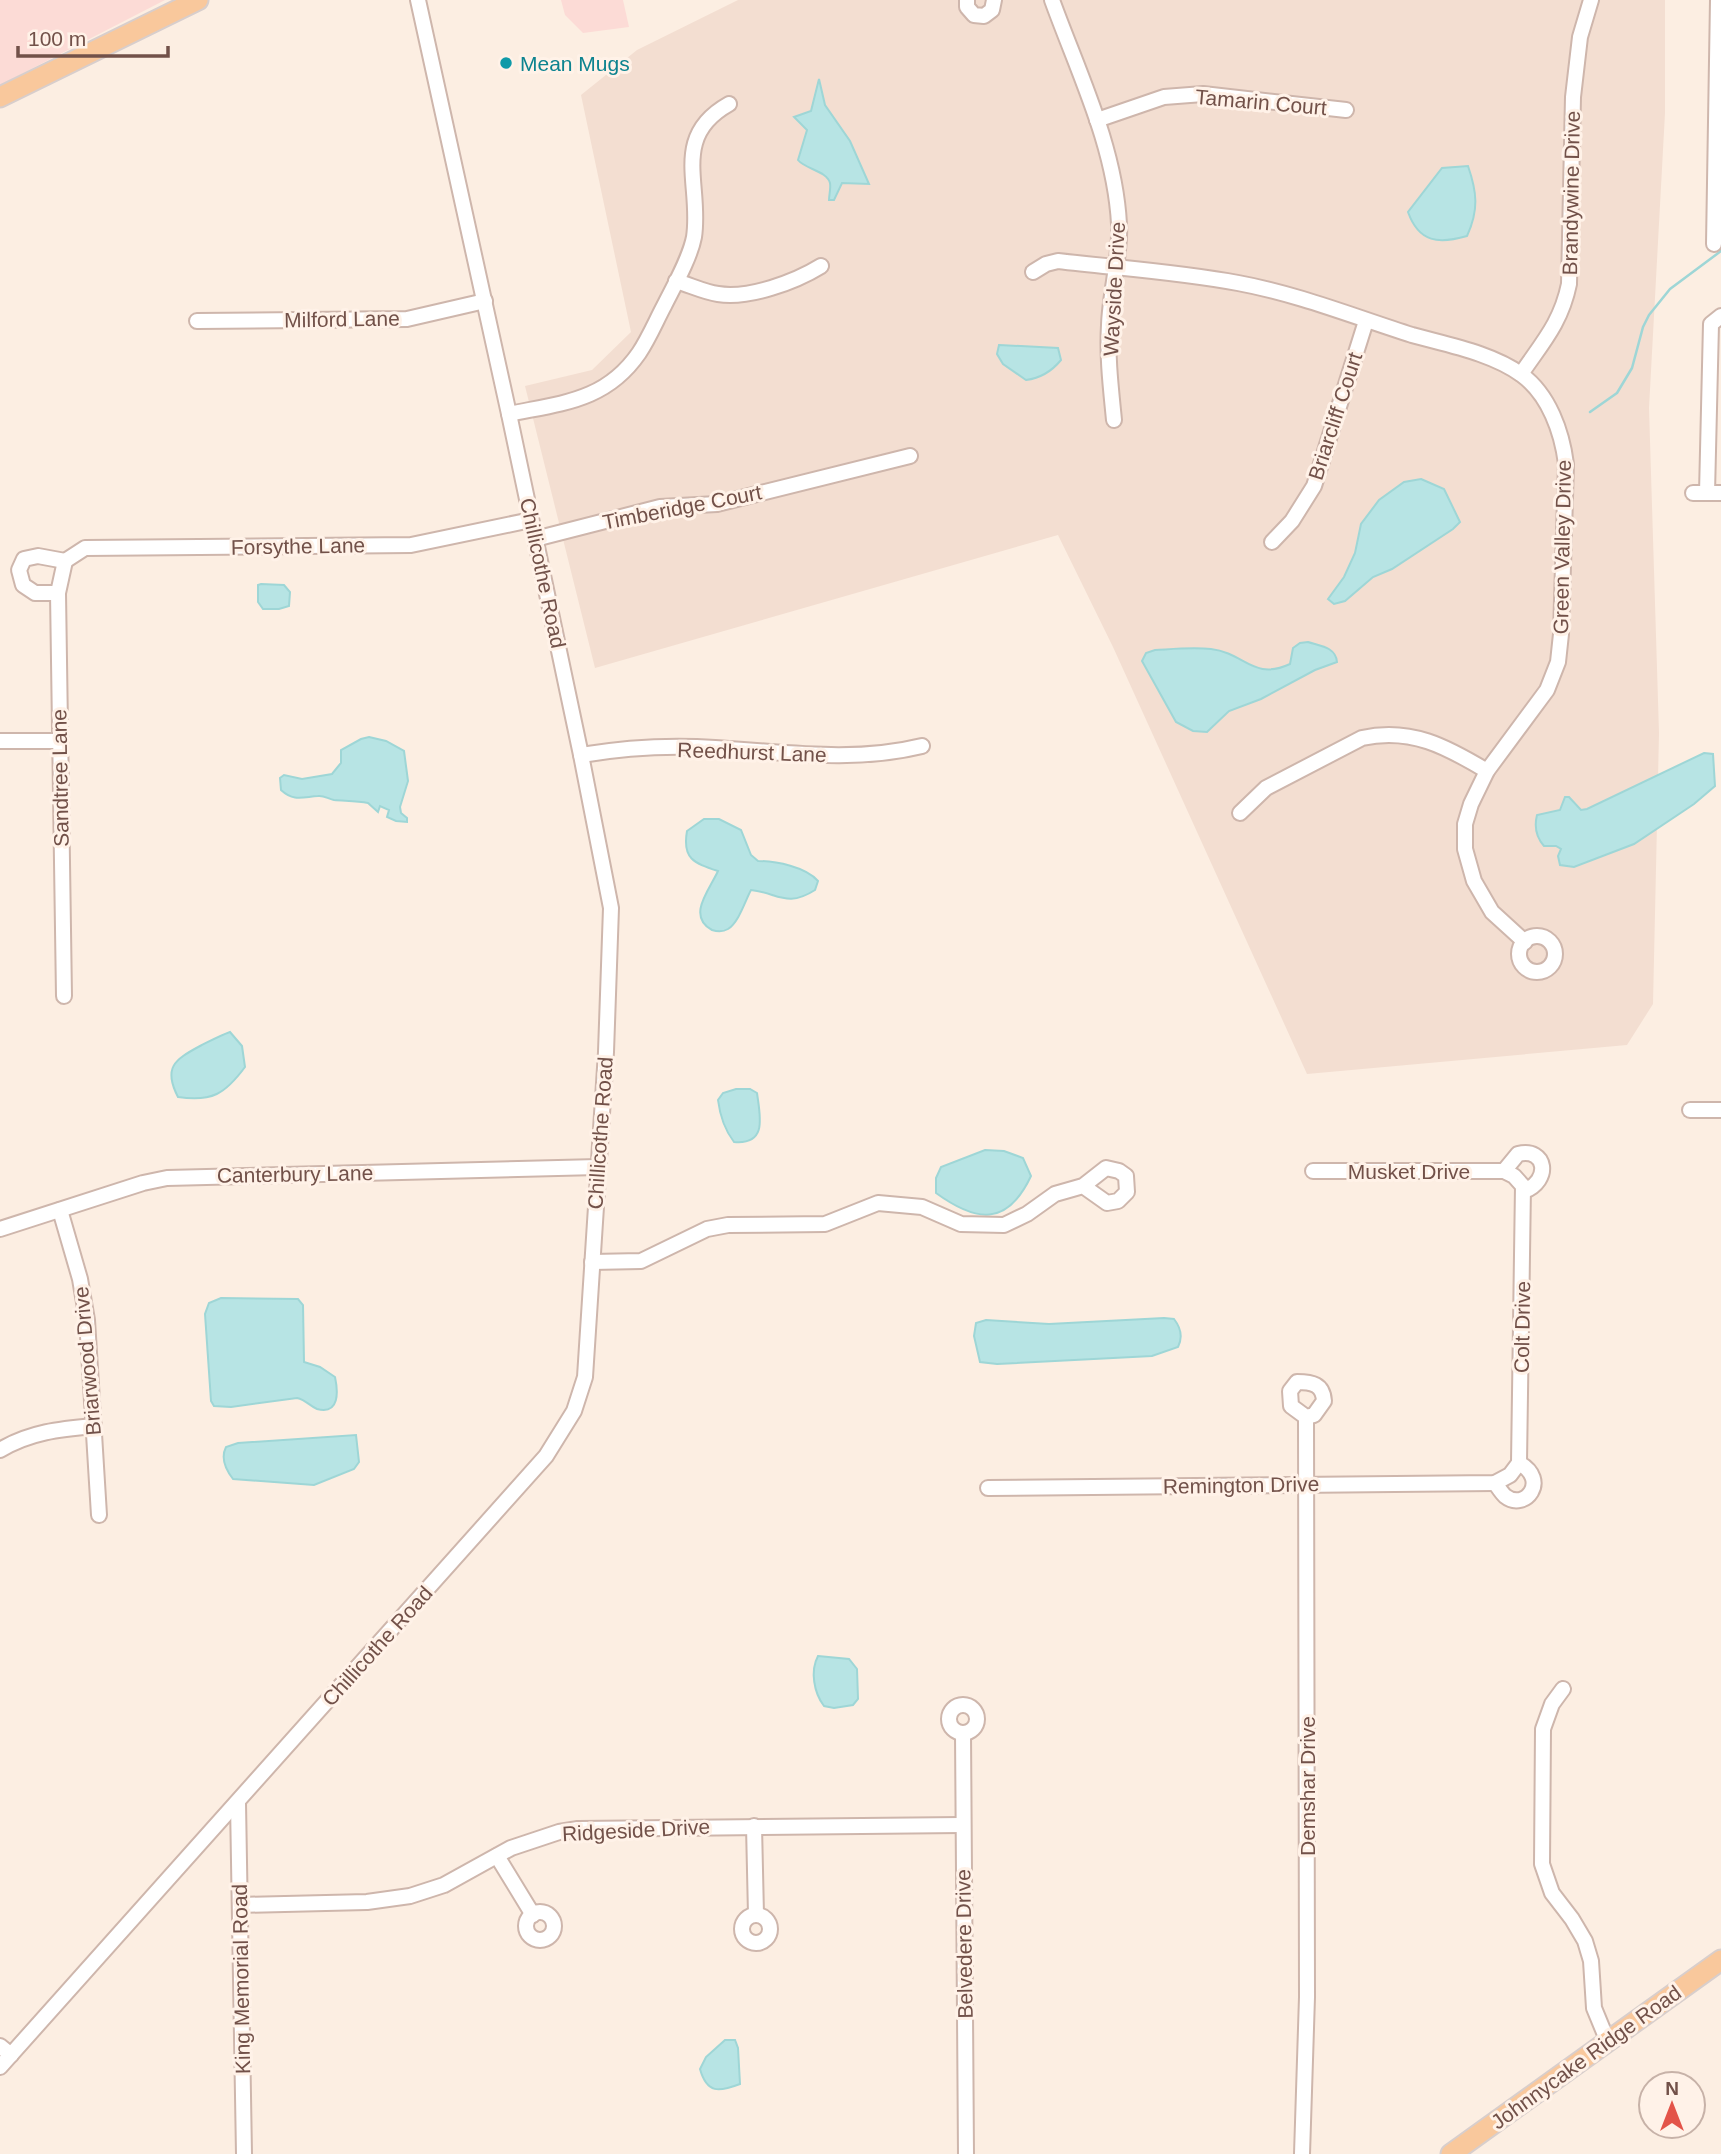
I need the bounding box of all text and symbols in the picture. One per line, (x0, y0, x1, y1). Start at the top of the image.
scale bar (18, 14, 168, 58)
text: 100 m (28, 27, 86, 50)
place label: Mean Mugs (520, 52, 630, 75)
marker: Mean Mugs (498, 55, 514, 71)
street label: Tamarin Court (1194, 85, 1328, 119)
street label: Brandywine Drive (1558, 111, 1584, 275)
street label: Wayside Drive (1099, 221, 1129, 357)
street label: Milford Lane (284, 306, 400, 332)
street label: Briarcliff Court (1304, 349, 1366, 483)
street label: Green Valley Drive (1549, 459, 1575, 635)
street label: Timberidge Court (601, 480, 764, 534)
street label: Chillicothe Road (516, 496, 570, 650)
street label: Forsythe Lane (231, 533, 365, 559)
street label: Sandtree Lane (47, 709, 73, 847)
street label: Reedhurst Lane (677, 738, 827, 766)
street label: Chillicothe Road (583, 1056, 617, 1210)
street label: Musket Drive (1348, 1160, 1470, 1183)
street label: Canterbury Lane (217, 1161, 373, 1187)
street label: Colt Drive (1510, 1281, 1534, 1373)
street label: Briarwood Drive (69, 1286, 105, 1436)
street label: Remington Drive (1163, 1472, 1319, 1498)
street label: Chillicothe Road (317, 1581, 437, 1711)
street label: Demshar Drive (1296, 1716, 1319, 1856)
street label: Ridgeside Drive (561, 1815, 711, 1845)
street label: Belvedere Drive (951, 1869, 977, 2019)
street label: King Memorial Road (228, 1884, 254, 2074)
street label: Johnnycake Ridge Road (1487, 1980, 1685, 2134)
north arrow (1637, 2070, 1707, 2140)
text: N (1665, 2078, 1679, 2099)

